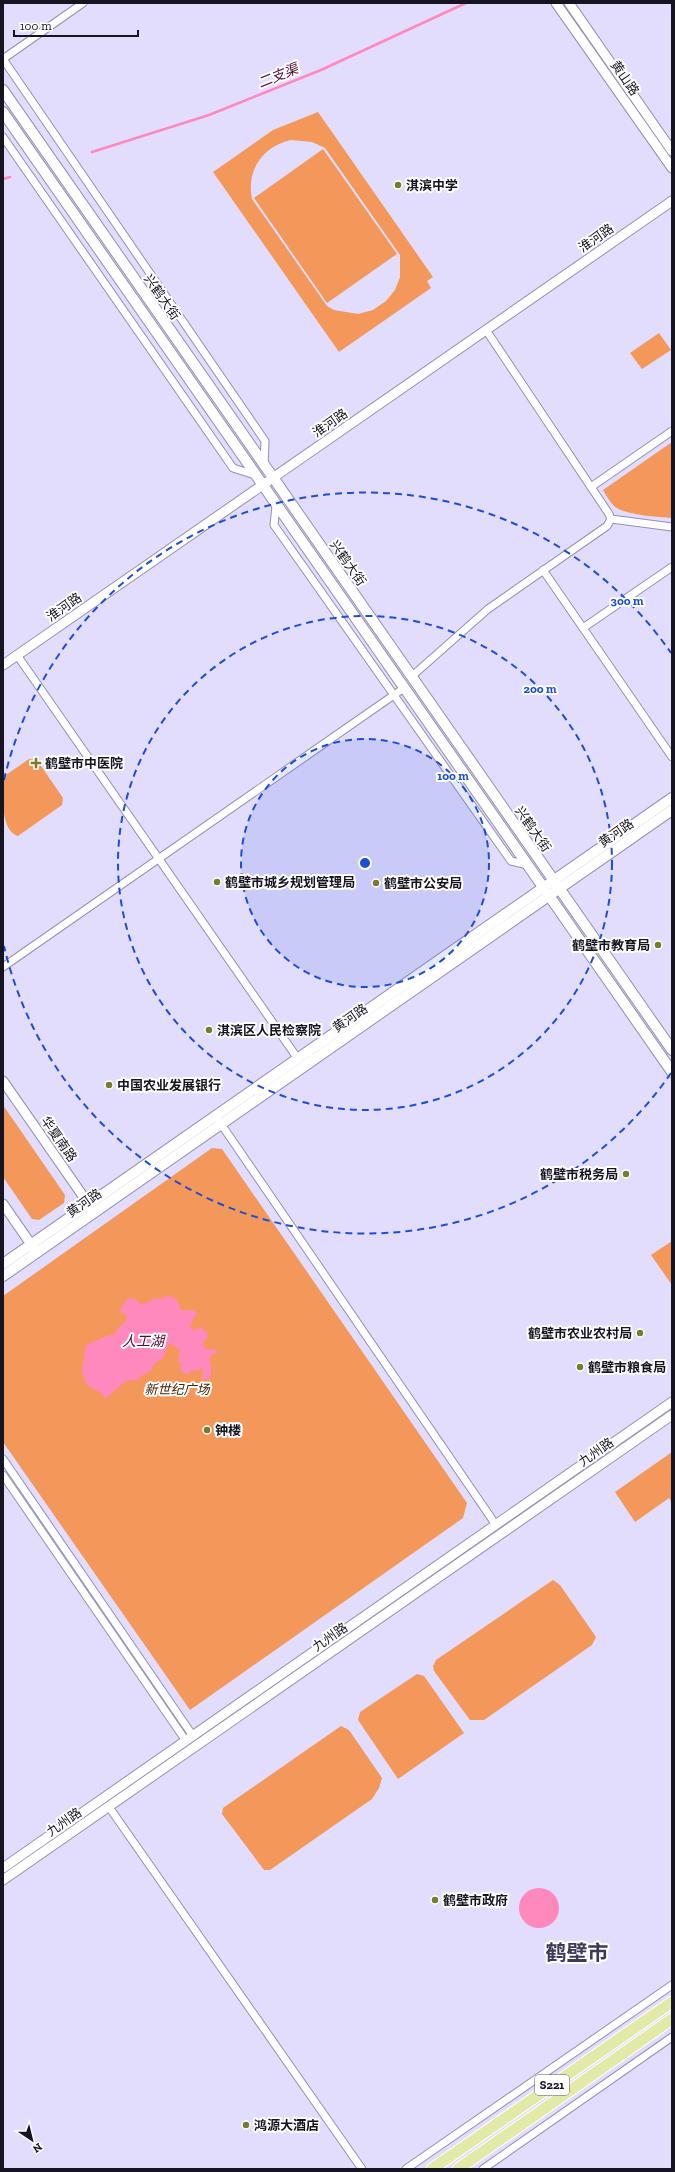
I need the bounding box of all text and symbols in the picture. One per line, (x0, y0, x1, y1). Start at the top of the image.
scale bar (14, 12, 138, 38)
text: 100 m (20, 19, 52, 33)
street label: 黄山路 (608, 58, 642, 98)
water label: 二支渠 (255, 60, 303, 92)
place label: 淇滨中学 (406, 178, 458, 193)
marker: 淇滨中学 (393, 180, 403, 190)
street label: 淮河路 (576, 221, 616, 255)
street label: 兴鹤大街 (141, 271, 183, 323)
street label: 淮河路 (310, 406, 350, 440)
street label: 兴鹤大街 (327, 537, 369, 589)
street label: 淮河路 (44, 590, 84, 624)
text: 300 m (611, 594, 644, 608)
text: 200 m (523, 682, 557, 696)
place label: 鹤壁市中医院 (45, 756, 123, 771)
marker: 鹤壁市中医院 (30, 757, 42, 769)
text: 100 m (437, 769, 469, 783)
street label: 兴鹤大街 (512, 803, 554, 855)
street label: 黄河路 (596, 816, 636, 850)
centre of rings (358, 856, 372, 870)
place label: 鹤壁市城乡规划管理局 (225, 875, 355, 890)
place label: 鹤壁市公安局 (384, 876, 462, 891)
marker: 鹤壁市城乡规划管理局 (212, 877, 222, 887)
marker: 鹤壁市公安局 (371, 878, 381, 888)
place label: 鹤壁市教育局 (572, 938, 650, 953)
marker: 鹤壁市教育局 (653, 940, 663, 950)
street label: 黄河路 (330, 1001, 370, 1035)
place label: 淇滨区人民检察院 (217, 1023, 321, 1038)
marker: 淇滨区人民检察院 (204, 1025, 214, 1035)
place label: 中国农业发展银行 (117, 1078, 221, 1093)
marker: 中国农业发展银行 (104, 1080, 114, 1090)
street label: 华夏南路 (38, 1113, 80, 1165)
place label: 鹤壁市税务局 (540, 1167, 618, 1182)
marker: 鹤壁市税务局 (621, 1169, 631, 1179)
street label: 黄河路 (64, 1186, 104, 1220)
place label: 鹤壁市农业农村局 (528, 1326, 632, 1341)
marker: 鹤壁市农业农村局 (635, 1328, 645, 1338)
water label: 人工湖 (122, 1333, 166, 1350)
place label: 鹤壁市粮食局 (588, 1360, 666, 1375)
marker: 鹤壁市粮食局 (575, 1362, 585, 1372)
park label: 新世纪广场 (144, 1382, 210, 1397)
place label: 钟楼 (215, 1423, 241, 1438)
marker: 钟楼 (202, 1425, 212, 1435)
street label: 九州路 (576, 1435, 616, 1469)
street label: 九州路 (310, 1620, 350, 1654)
street label: 九州路 (44, 1805, 84, 1839)
place label: 鹤壁市政府 (443, 1893, 508, 1908)
marker: 鹤壁市政府 (430, 1895, 440, 1905)
district label: 鹤壁市 (546, 1940, 609, 1965)
road number: S221 (535, 2075, 569, 2095)
place label: 鸿源大酒店 (254, 2118, 319, 2133)
north arrow (12, 2120, 52, 2160)
marker: 鸿源大酒店 (241, 2120, 251, 2130)
text: N (30, 2140, 45, 2156)

